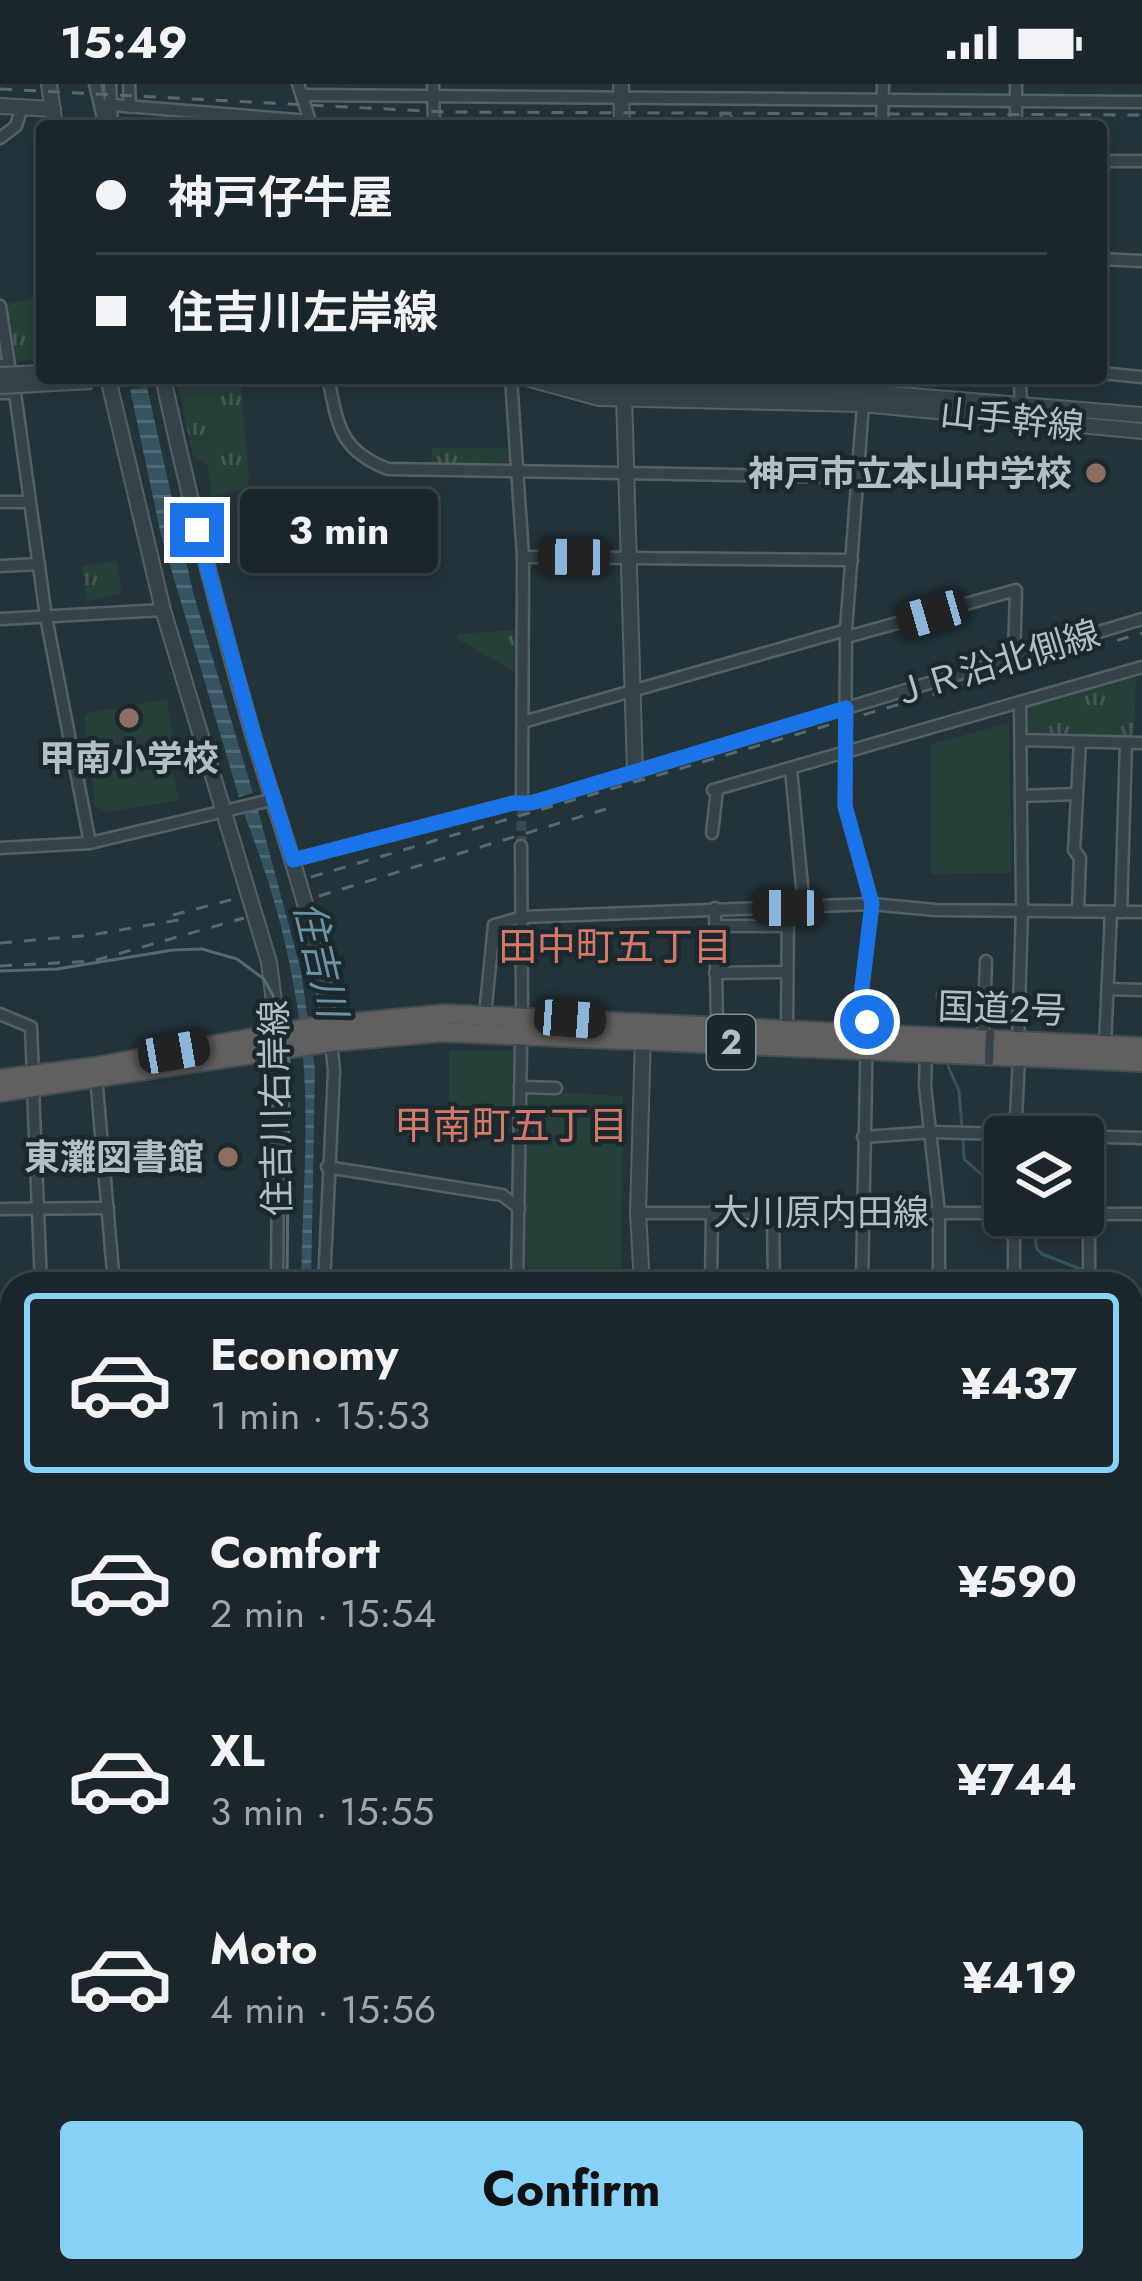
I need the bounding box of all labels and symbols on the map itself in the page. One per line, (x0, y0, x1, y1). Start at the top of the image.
street label: 山手幹線 (938, 386, 1086, 452)
place label: 神戸市立本山中学校 (748, 447, 1072, 499)
marker: 神戸市立本山中学校 (1083, 460, 1109, 486)
callout: 3 min (239, 488, 437, 572)
route end (170, 503, 224, 557)
car (538, 538, 610, 576)
car (892, 587, 972, 641)
street label: ＪＲ沿北側線 (884, 607, 1106, 719)
marker: 甲南小学校 (116, 705, 142, 731)
place label: 甲南小学校 (39, 732, 219, 784)
car (752, 890, 824, 926)
water label: 住吉川 (280, 896, 362, 1026)
district label: 田中町五丁目 (498, 918, 732, 975)
street label: 国道2号 (937, 980, 1067, 1036)
route start (840, 995, 894, 1049)
car (533, 999, 607, 1039)
street label: 住吉川右岸線 (247, 1000, 303, 1216)
road number: 2 (707, 1015, 755, 1069)
car (135, 1028, 213, 1076)
district label: 甲南町五丁目 (394, 1097, 628, 1154)
place label: 東灘図書館 (24, 1131, 204, 1183)
marker: 東灘図書館 (215, 1144, 241, 1170)
street label: 大川原内田線 (713, 1186, 929, 1238)

